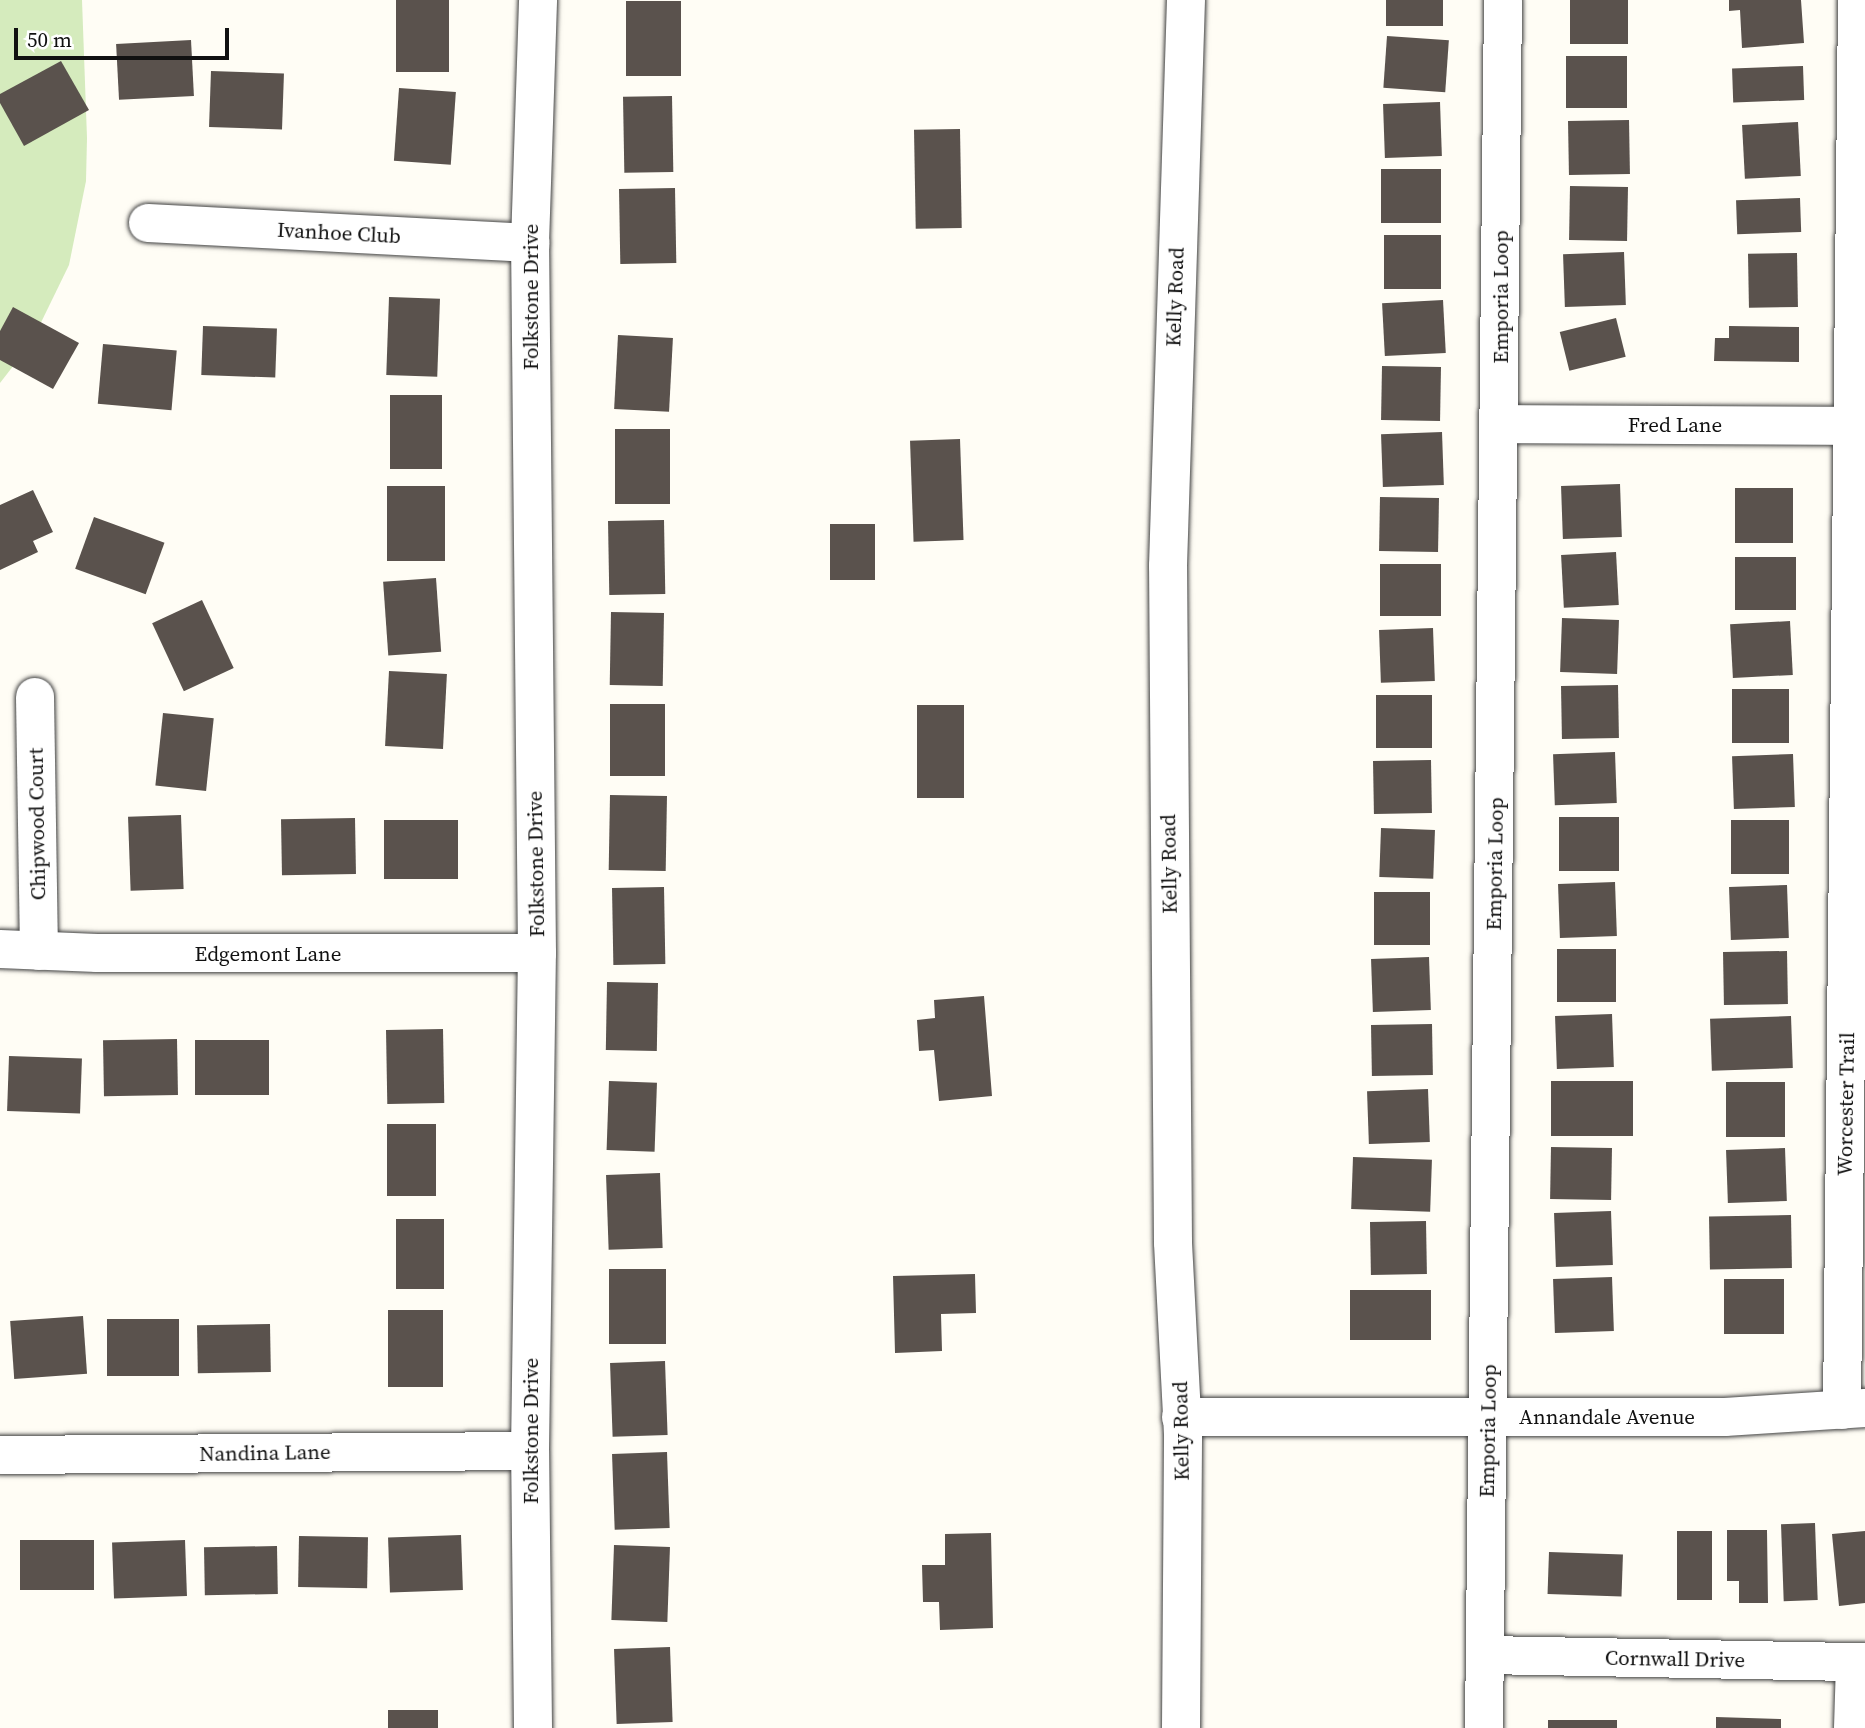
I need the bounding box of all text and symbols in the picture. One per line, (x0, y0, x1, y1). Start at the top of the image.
scale bar (18, 14, 233, 58)
text: 50 m (27, 25, 72, 54)
street label: Ivanhoe Club (276, 217, 402, 249)
street label: Folkstone Drive (518, 224, 544, 370)
street label: Emporia Loop (1488, 230, 1514, 364)
street label: Kelly Road (1161, 247, 1189, 347)
street label: Fred Lane (1628, 412, 1722, 438)
street label: Chipwood Court (23, 748, 51, 900)
street label: Folkstone Drive (522, 791, 550, 937)
street label: Emporia Loop (1481, 797, 1509, 931)
street label: Kelly Road (1156, 814, 1182, 914)
street label: Edgemont Lane (194, 941, 342, 967)
street label: Worcester Trail (1832, 1032, 1860, 1176)
street label: Folkstone Drive (518, 1358, 544, 1504)
street label: Emporia Loop (1474, 1364, 1502, 1498)
street label: Kelly Road (1168, 1381, 1194, 1481)
street label: Annandale Avenue (1519, 1404, 1695, 1430)
street label: Nandina Lane (199, 1439, 331, 1467)
street label: Cornwall Drive (1605, 1645, 1745, 1673)

